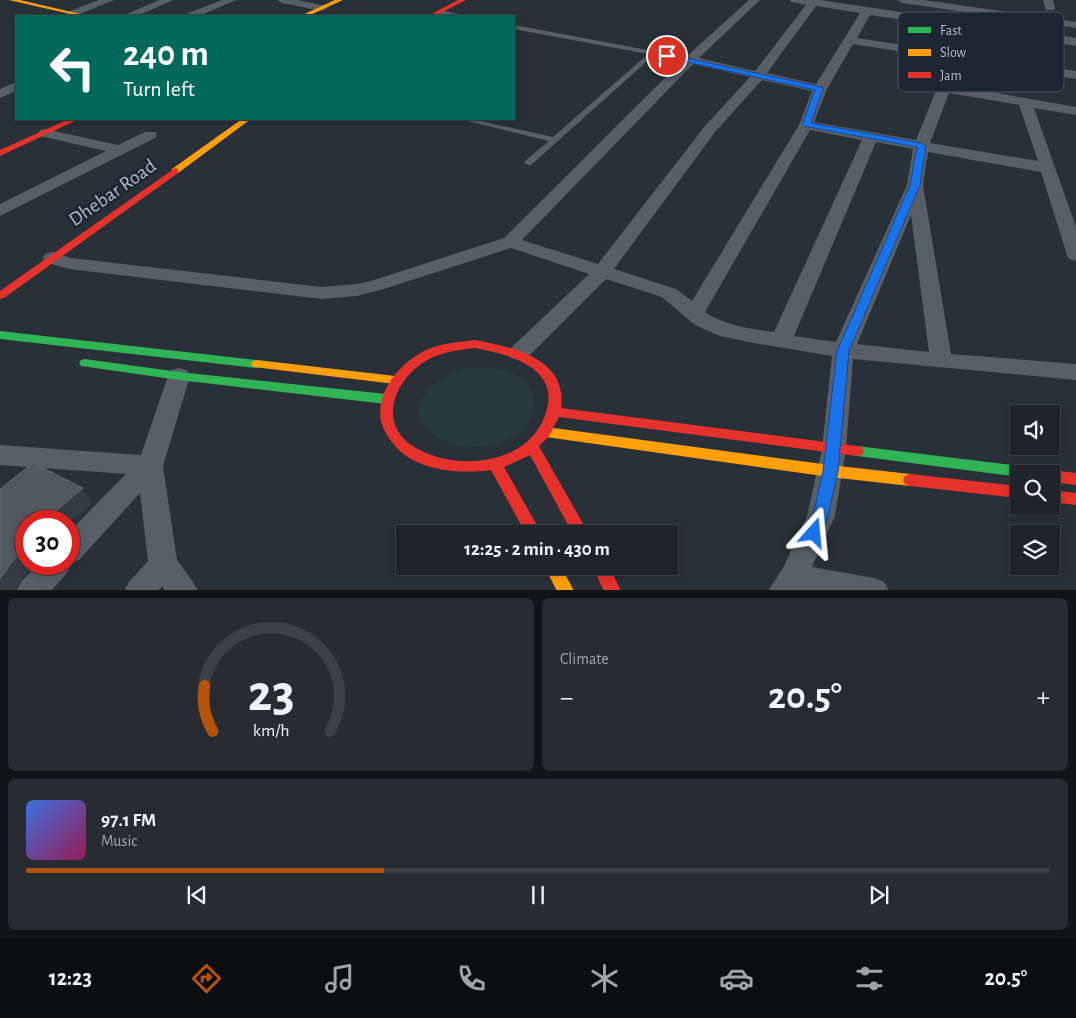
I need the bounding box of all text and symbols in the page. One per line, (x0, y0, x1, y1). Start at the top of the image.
legend (898, 12, 1064, 92)
text: Fast (940, 24, 962, 38)
icon: left (40, 35, 105, 100)
pin (646, 35, 688, 77)
text: 240 m (123, 37, 209, 72)
icon: arrive (653, 42, 681, 70)
text: Slow (940, 46, 967, 60)
text: Jam (940, 69, 962, 83)
text: Turn left (123, 78, 195, 100)
street label: Dhebar Road (65, 156, 160, 230)
map controls (1010, 405, 1060, 575)
button: sound (1010, 405, 1060, 455)
button: search (1010, 465, 1060, 515)
position arrow (787, 506, 839, 558)
speed limit sign: 30 (15, 510, 80, 575)
button: layers (1010, 525, 1060, 575)
text: 12:25 · 2 min · 430 m (464, 540, 610, 559)
text: Climate (560, 651, 609, 667)
text: 23 (248, 668, 294, 720)
text: 20.5° (768, 678, 842, 716)
text: − (560, 684, 573, 712)
text: + (1037, 684, 1050, 712)
text: km/h (253, 722, 289, 740)
text: 97.1 FM (101, 811, 156, 830)
text: Music (101, 833, 137, 849)
icon: previous (183, 881, 211, 909)
icon: pause (524, 881, 552, 909)
icon: next (865, 881, 893, 909)
icon: directions (189, 961, 224, 996)
icon: music (322, 961, 357, 996)
icon: phone (454, 961, 489, 996)
icon: climate (587, 961, 622, 996)
icon: car (719, 961, 754, 996)
icon: filters (852, 961, 887, 996)
text: 12:23 (49, 967, 92, 989)
text: 20.5° (984, 967, 1027, 989)

